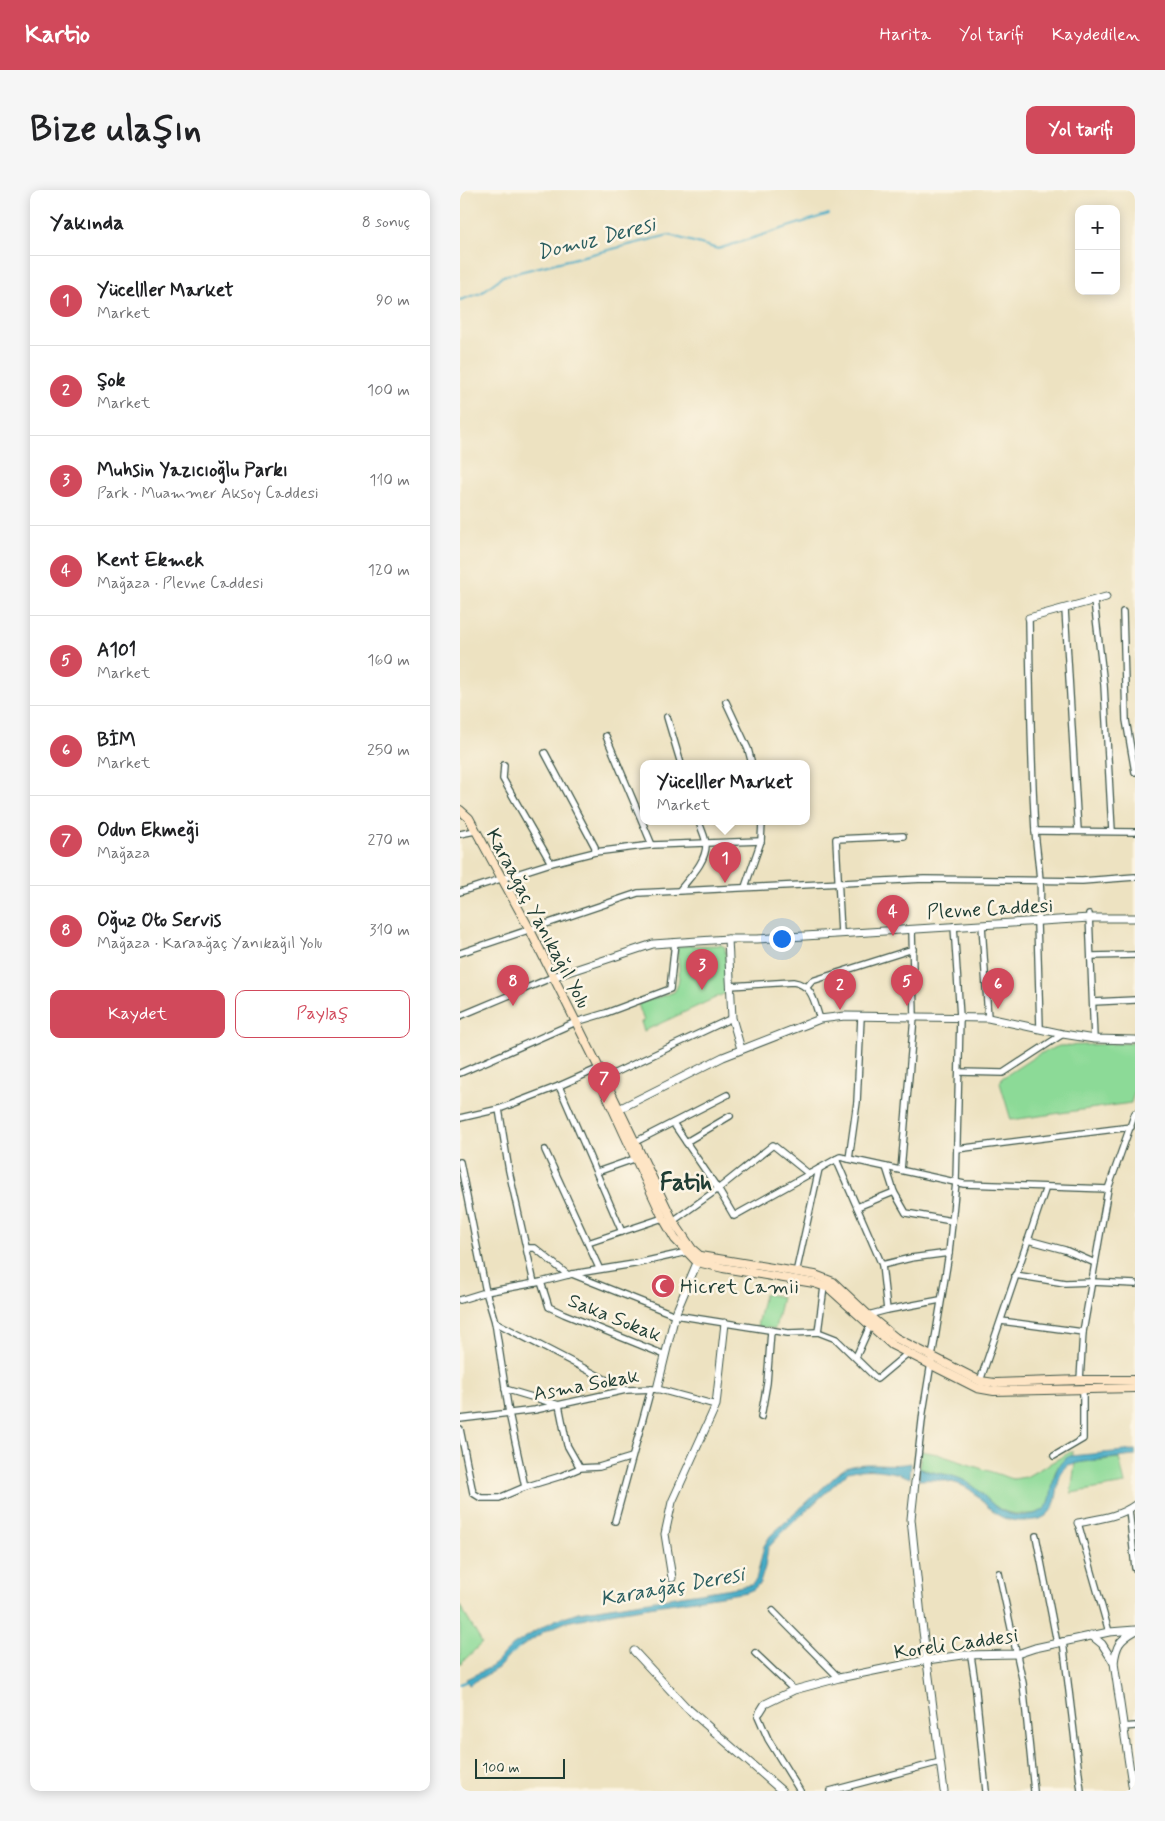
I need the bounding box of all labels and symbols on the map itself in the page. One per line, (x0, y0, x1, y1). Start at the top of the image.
water label: Domuz Deresi (534, 210, 661, 267)
street label: Karaağaç Yanıkağıl Yolu (479, 824, 597, 1013)
pin: 1 (709, 842, 741, 883)
street label: Plevne Caddesi (926, 893, 1054, 926)
pin: 4 (877, 895, 909, 936)
your location (769, 926, 795, 952)
pin: 3 (686, 949, 718, 990)
pin: 8 (497, 965, 529, 1006)
pin: 5 (891, 965, 923, 1006)
pin: 6 (982, 968, 1014, 1009)
pin: 2 (824, 969, 856, 1010)
pin: 7 (588, 1062, 620, 1103)
district label: Fatih (660, 1167, 712, 1200)
mosque icon: Hicret Camii (650, 1273, 676, 1299)
place label: Hicret Camii (680, 1274, 799, 1301)
street label: Saka Sokak (564, 1287, 665, 1349)
street label: Asma Sokak (531, 1363, 641, 1408)
water label: Karaağaç Deresi (598, 1560, 749, 1613)
street label: Koreli Caddesi (892, 1622, 1020, 1667)
scale bar (475, 1756, 565, 1779)

